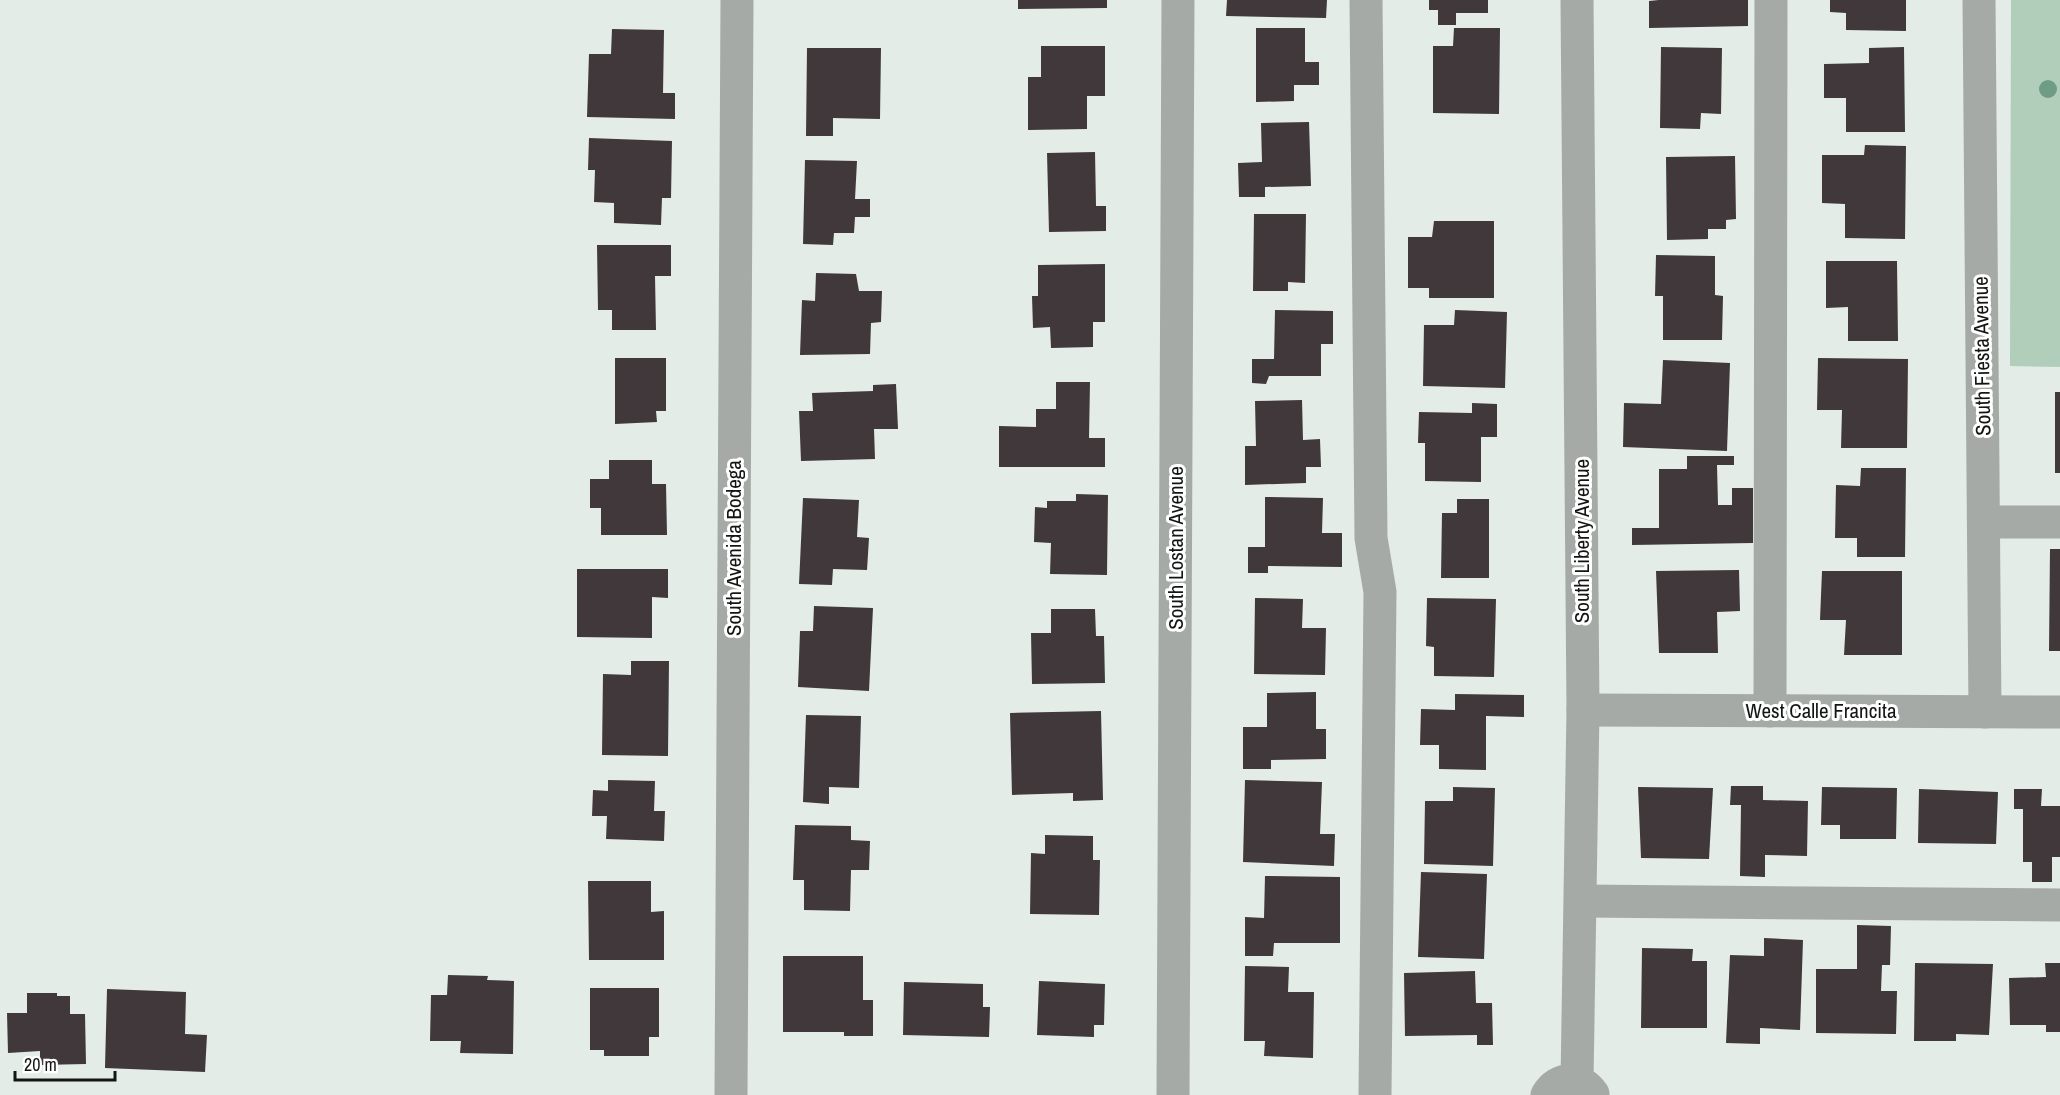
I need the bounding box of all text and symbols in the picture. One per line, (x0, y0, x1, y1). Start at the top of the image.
street label: South Fiesta Avenue (1966, 276, 1997, 436)
street label: South Liberty Avenue (1567, 459, 1596, 623)
street label: South Avenida Bodega (719, 460, 748, 636)
street label: South Lostan Avenue (1161, 466, 1190, 630)
street label: West Calle Francita (1746, 696, 1897, 725)
scale bar (15, 1044, 116, 1082)
text: 20 m (24, 1052, 57, 1077)

